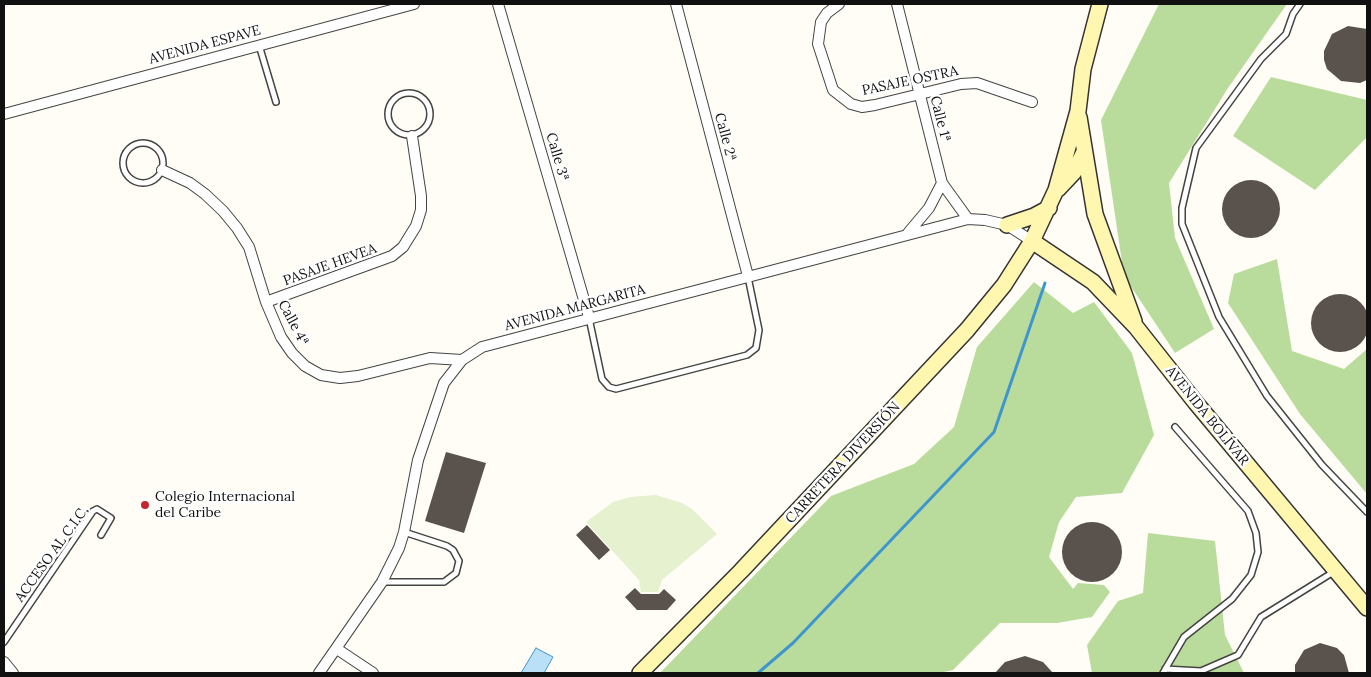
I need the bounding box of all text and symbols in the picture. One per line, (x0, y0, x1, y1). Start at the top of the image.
street label: AVENIDA ESPAVE (147, 22, 263, 68)
street label: PASAJE OSTRA (860, 63, 960, 99)
street label: Calle 1ª (926, 94, 954, 144)
street label: Calle 2ª (711, 111, 739, 163)
street label: Calle 3ª (542, 131, 572, 183)
street label: PASAJE HEVEA (281, 240, 379, 290)
street label: AVENIDA MARGARITA (503, 281, 647, 335)
street label: Calle 4ª (274, 297, 312, 349)
street label: AVENIDA BOLÍVAR (1162, 363, 1252, 469)
street label: CARRETERA DIVERSIÓN (782, 399, 904, 527)
place label: Colegio Internacional del Caribe (155, 489, 295, 522)
marker: Colegio Internacional del Caribe (139, 499, 151, 511)
street label: ACCESO AL C.I.C. (12, 503, 92, 605)

